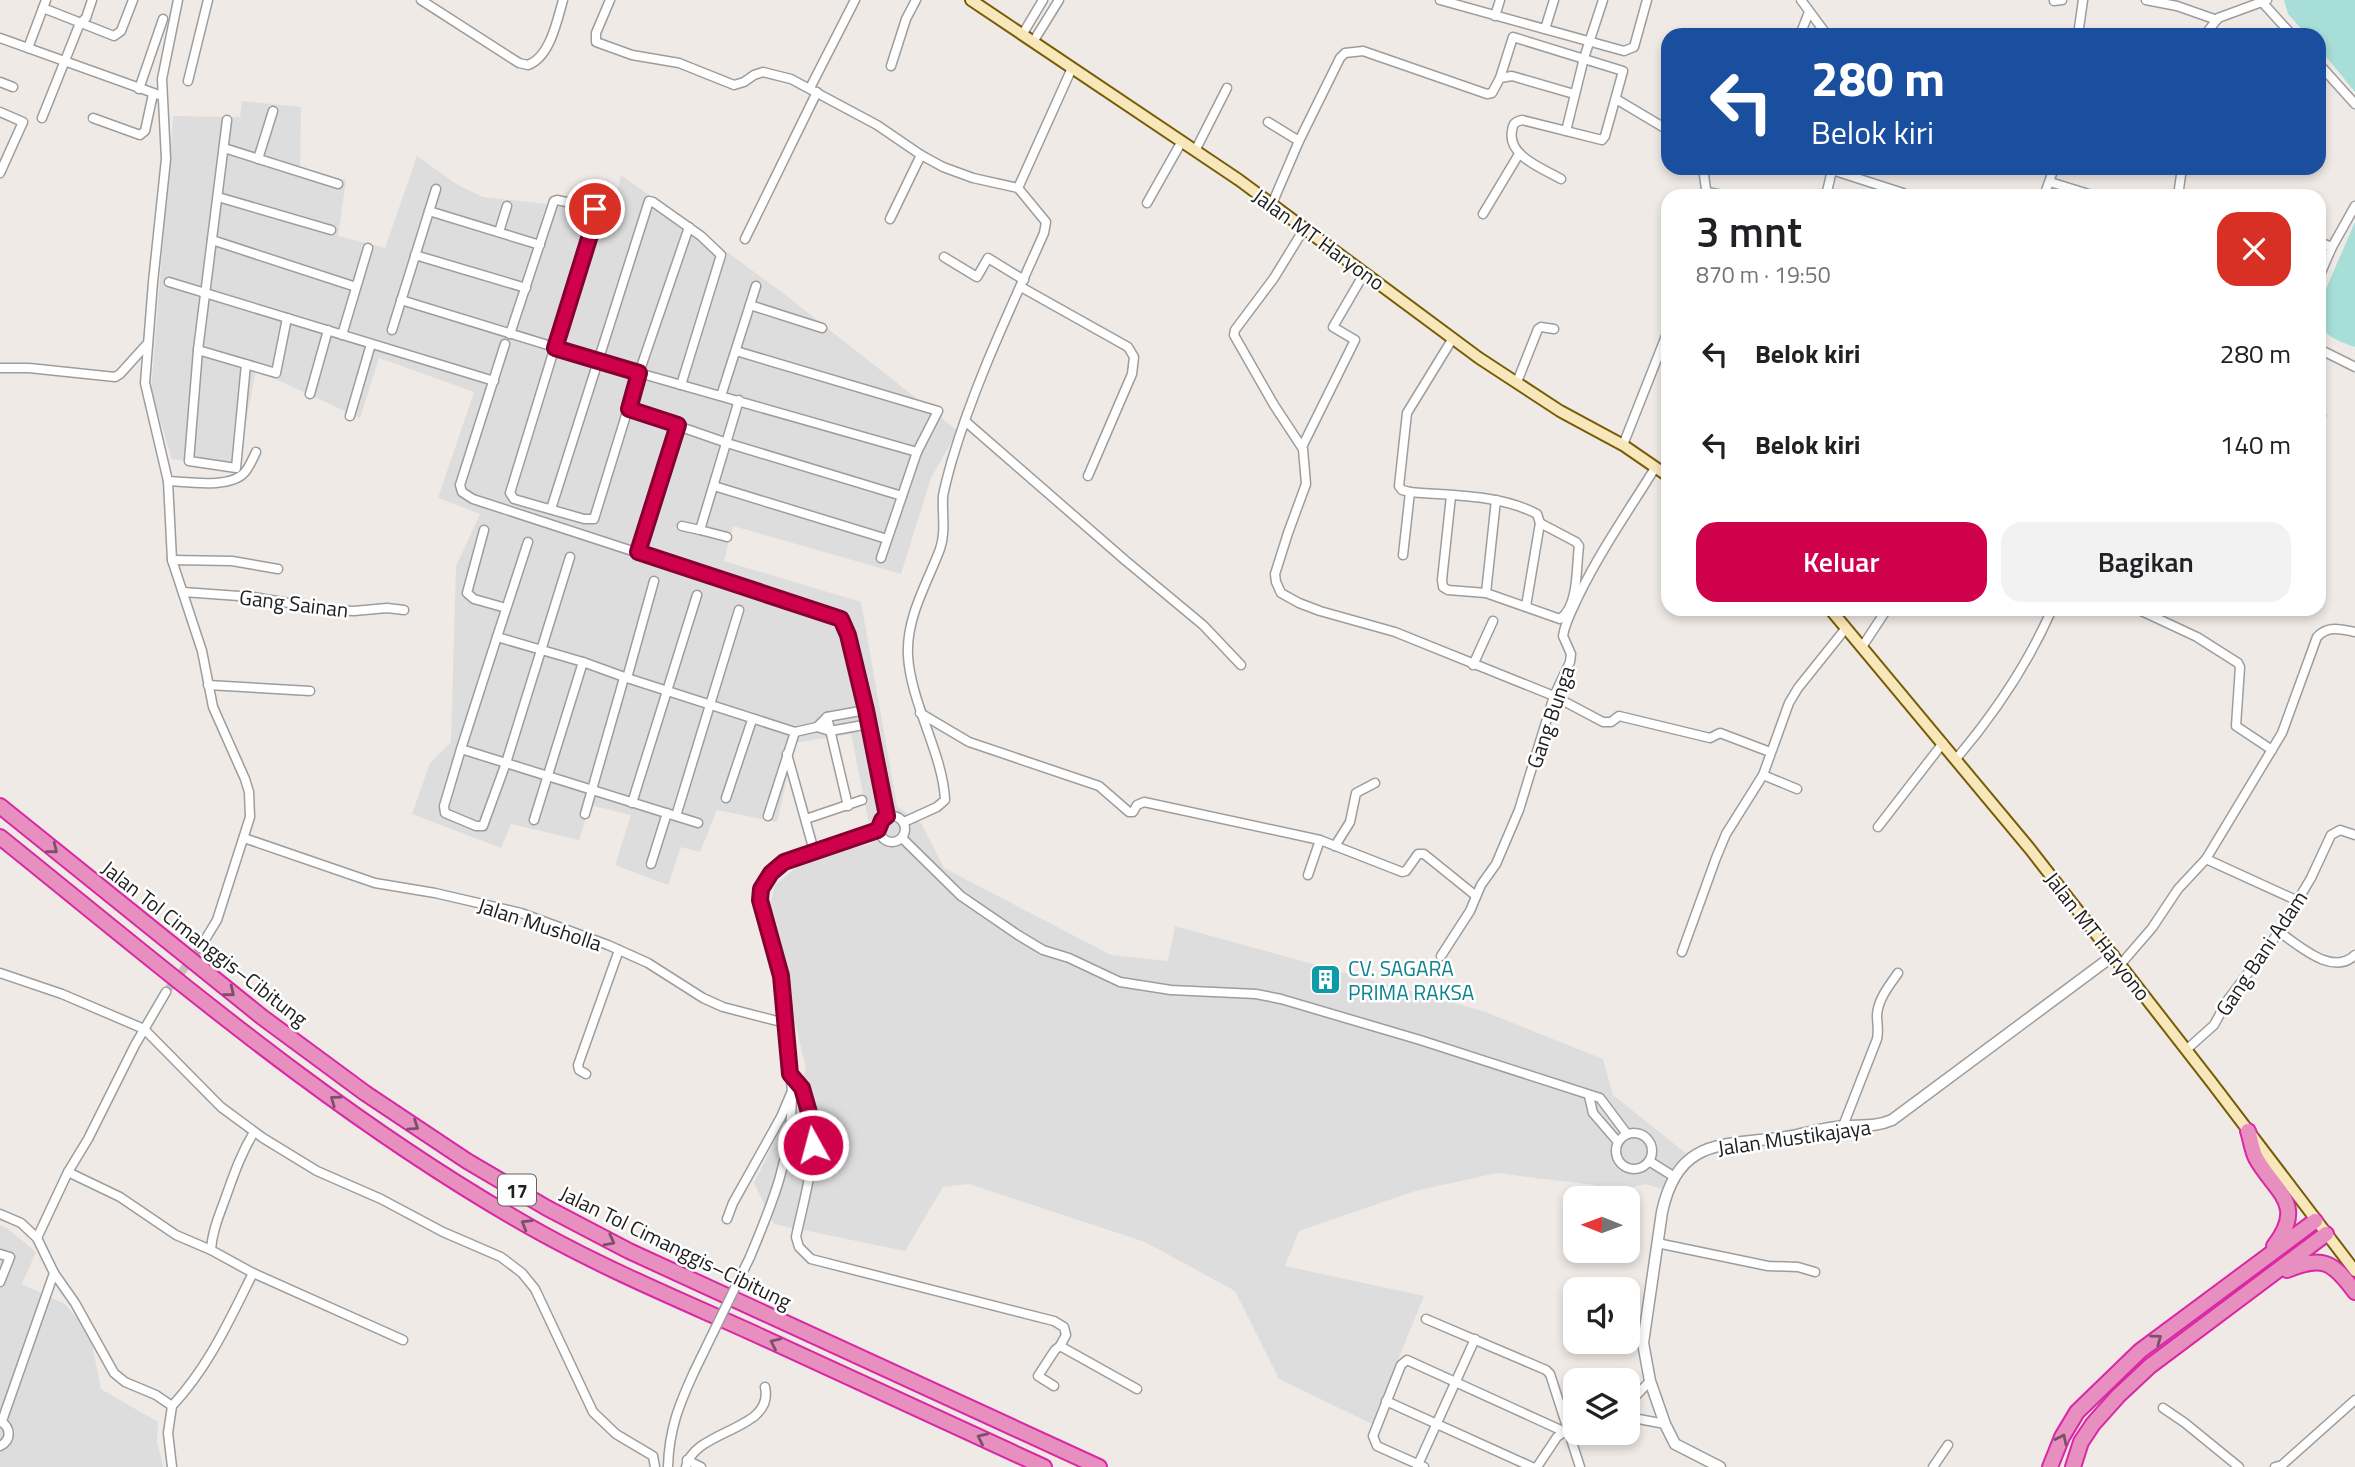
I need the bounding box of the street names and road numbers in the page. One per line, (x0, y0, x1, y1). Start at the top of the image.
street label: Jalan MT Haryono (1246, 180, 1392, 298)
street label: Gang Sainan (238, 580, 350, 626)
street label: Gang Bunga (1517, 661, 1583, 773)
street label: Jalan Tol Cimanggis–Cibitung (95, 852, 315, 1034)
street label: Jalan MT Haryono (2037, 864, 2159, 1008)
street label: Gang Bani Adam (2207, 884, 2315, 1022)
street label: Jalan Musholla (474, 889, 607, 959)
street label: Jalan Mustikajaya (1715, 1110, 1873, 1164)
road number: 17 (498, 1174, 536, 1206)
street label: Jalan Tol Cimanggis–Cibitung (555, 1177, 797, 1317)

